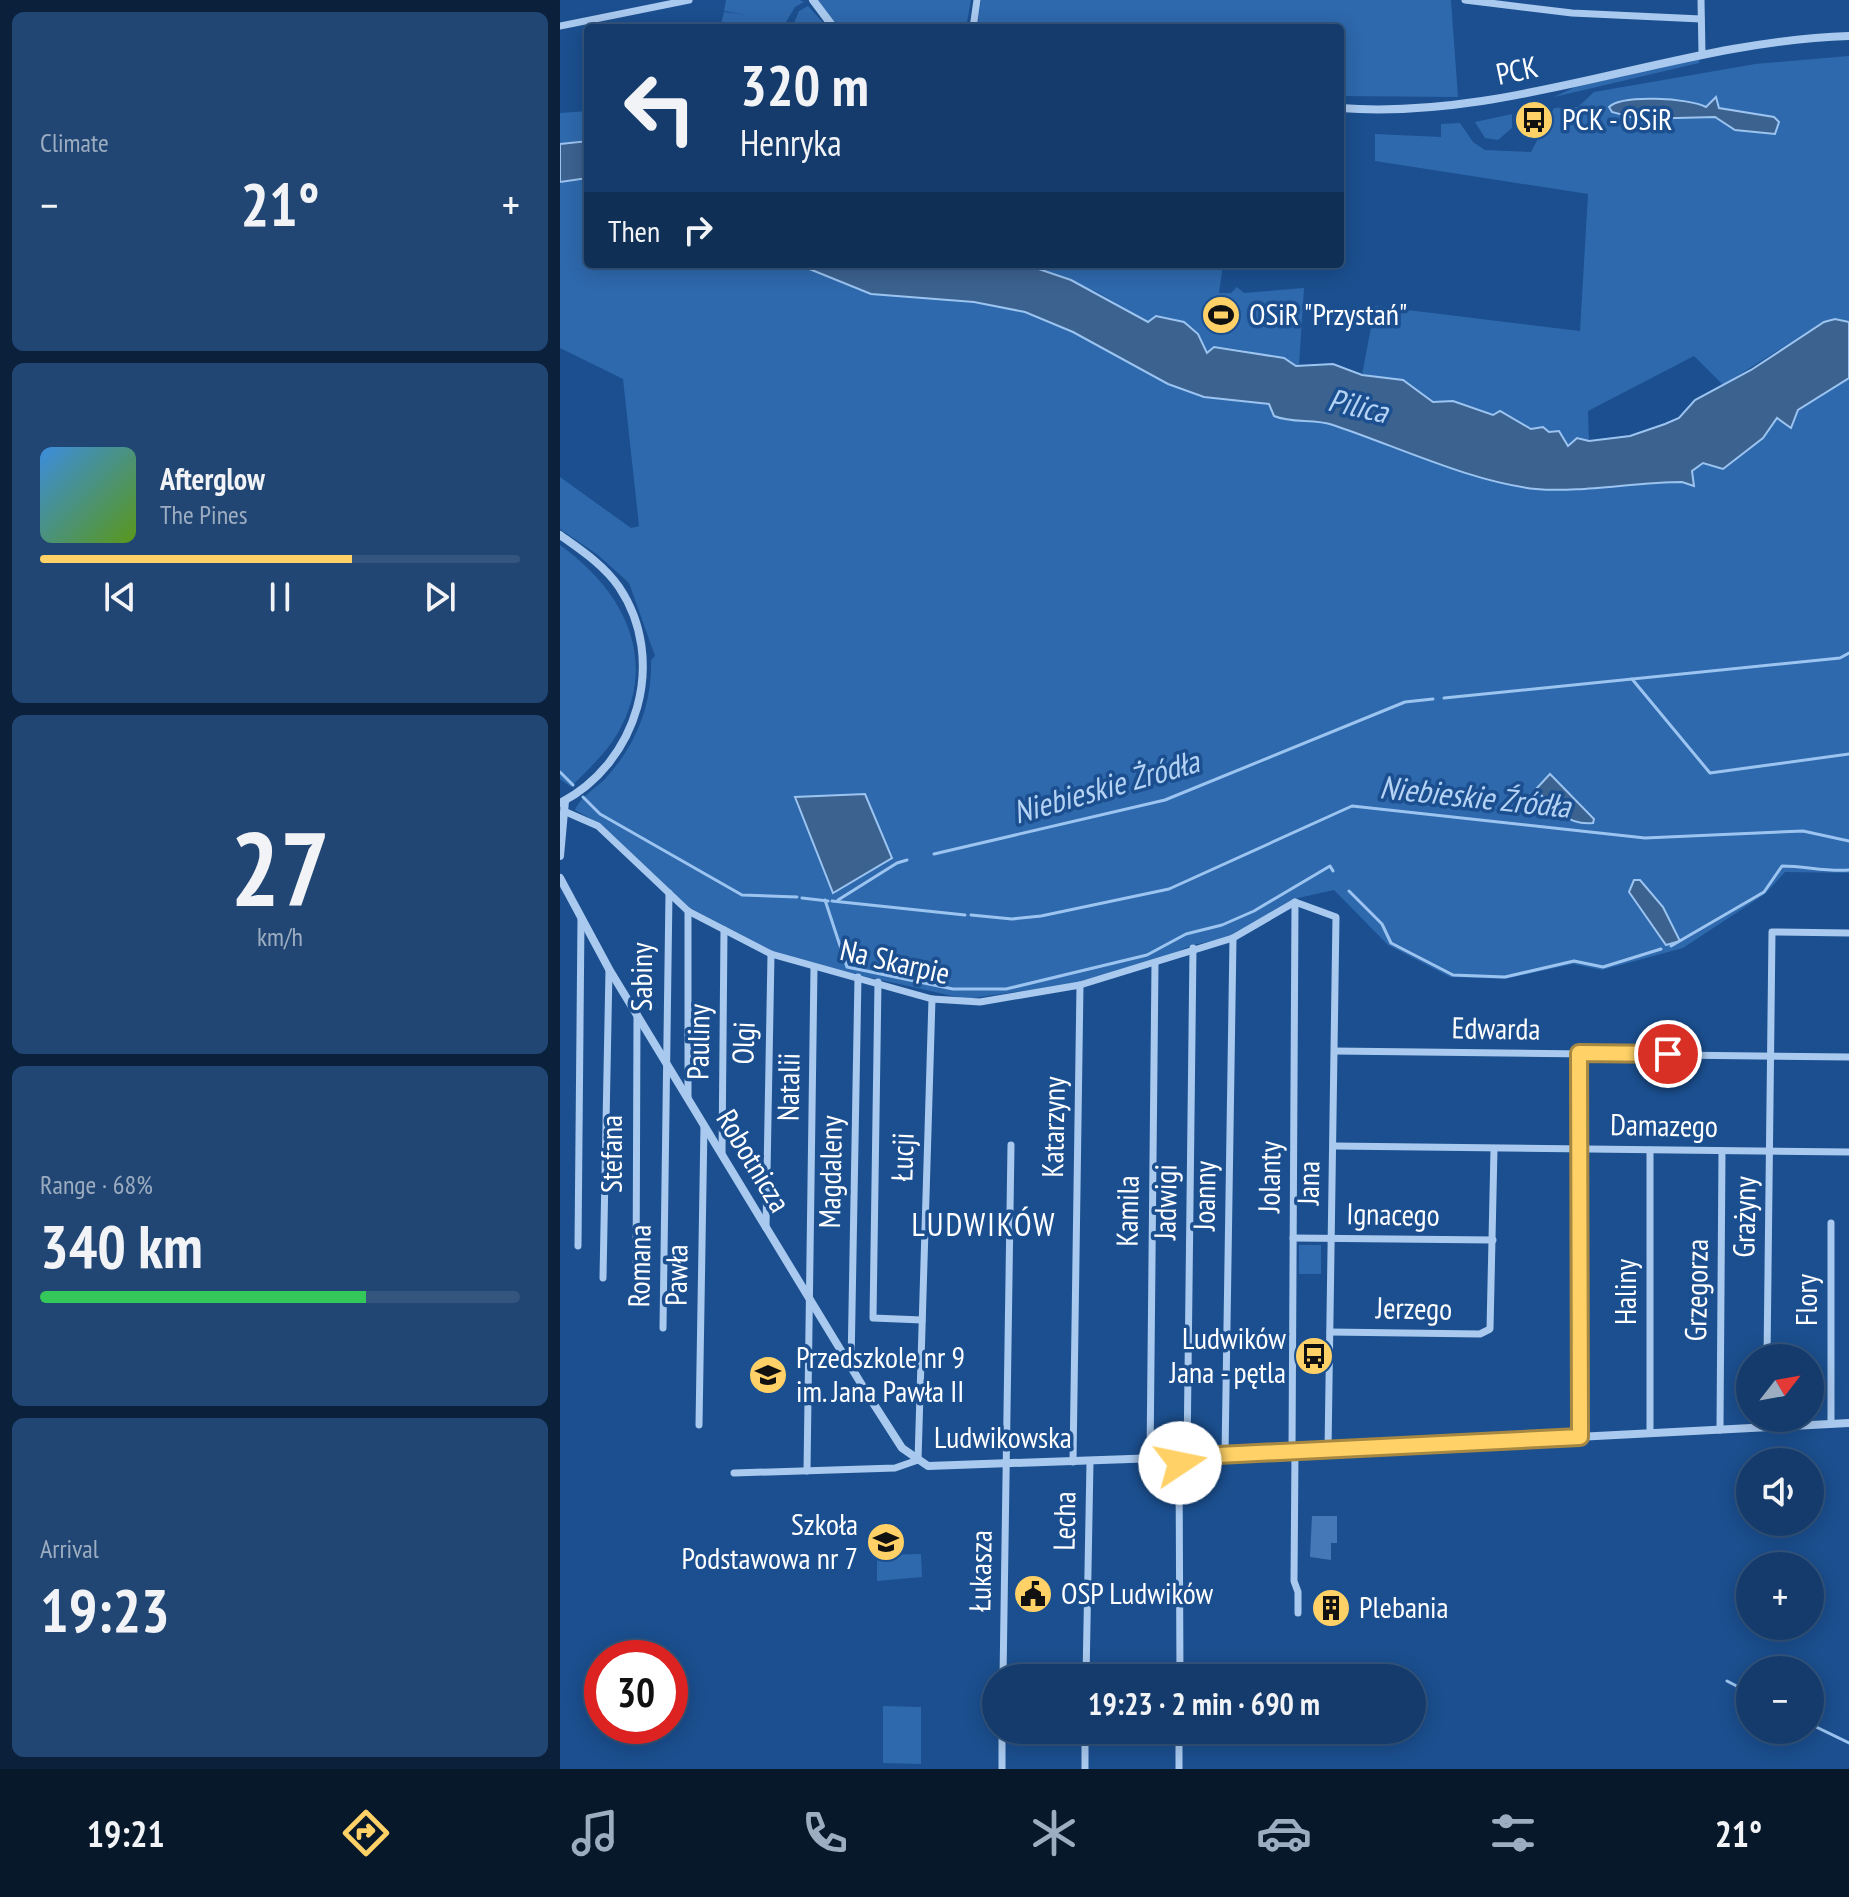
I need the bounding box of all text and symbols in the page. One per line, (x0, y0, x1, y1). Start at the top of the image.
street label: PCK (1492, 46, 1541, 93)
text: 320 m (740, 49, 869, 121)
icon: left (608, 56, 712, 160)
bus stop icon: PCK - OSiR (1513, 99, 1555, 141)
place label: PCK - OSiR (1562, 99, 1672, 138)
text: Henryka (740, 119, 842, 166)
text: Climate (40, 126, 109, 159)
text: 21° (240, 165, 320, 243)
text: − (40, 176, 58, 233)
text: + (502, 176, 520, 233)
icon: right (676, 208, 720, 252)
text: Then (608, 211, 660, 250)
sports icon: OSiR "Przystań" (1200, 294, 1242, 336)
place label: OSiR "Przystań" (1249, 294, 1407, 333)
water label: Pilica (1324, 378, 1394, 433)
text: Afterglow (160, 459, 265, 498)
text: The Pines (160, 498, 248, 531)
icon: previous (98, 575, 142, 619)
icon: pause (258, 575, 302, 619)
icon: next (418, 575, 462, 619)
water label: Niebieskie Żródła (1008, 739, 1206, 833)
water label: Niebieskie Źródła (1378, 765, 1575, 827)
text: 27 (230, 800, 330, 935)
text: km/h (257, 920, 303, 953)
street label: Na Skarpie (837, 929, 954, 992)
street label: Sabiny (621, 942, 660, 1011)
street label: Pauliny (677, 1003, 718, 1080)
street label: Edwarda (1451, 1007, 1541, 1048)
pin (1634, 1020, 1702, 1088)
street label: Olgi (722, 1021, 763, 1065)
icon: arrive (1646, 1032, 1690, 1076)
street label: Natalii (767, 1052, 808, 1122)
street label: Katarzyny (1032, 1075, 1073, 1178)
street label: Robotnicza (708, 1102, 800, 1219)
street label: Damazego (1610, 1104, 1718, 1145)
street label: Magdaleny (809, 1114, 850, 1229)
street label: Stefana (591, 1115, 630, 1193)
street label: Łucji (881, 1132, 922, 1182)
street label: Jolanty (1248, 1140, 1289, 1214)
street label: Joanny (1183, 1160, 1224, 1232)
street label: Jana (1288, 1160, 1327, 1207)
street label: Jadwigi (1144, 1164, 1185, 1241)
text: Range · 68% (40, 1168, 153, 1201)
street label: Kamila (1106, 1175, 1147, 1247)
street label: Grażyny (1723, 1175, 1764, 1258)
street label: Ignacego (1346, 1193, 1440, 1234)
district label: LUDWIKÓW (912, 1203, 1056, 1245)
text: 340 km (40, 1207, 203, 1285)
street label: Romana (618, 1224, 659, 1308)
street label: Grzegorza (1675, 1238, 1716, 1342)
street label: Pawła (655, 1244, 696, 1306)
street label: Haliny (1605, 1258, 1644, 1325)
street label: Flory (1786, 1273, 1825, 1326)
street label: Jerzego (1375, 1287, 1453, 1328)
place label: Ludwików Jana - pętla (1169, 1318, 1286, 1391)
bus stop icon: Ludwików Jana - pętla (1293, 1335, 1335, 1377)
place label: Przedszkole nr 9 im. Jana Pawła II (796, 1337, 965, 1410)
north arrow (1736, 1344, 1824, 1432)
map controls (1736, 1344, 1824, 1744)
school or university icon: Przedszkole nr 9 im. Jana Pawła II (747, 1354, 789, 1396)
street label: Ludwikowska (934, 1417, 1072, 1456)
position arrow (1138, 1421, 1222, 1505)
button: sound (1736, 1448, 1824, 1536)
street label: Lecha (1043, 1491, 1084, 1551)
place label: Szkoła Podstawowa nr 7 (682, 1504, 858, 1577)
school or university icon: Szkoła Podstawowa nr 7 (865, 1521, 907, 1563)
street label: Łukasza (959, 1530, 1000, 1612)
text: Arrival (40, 1532, 99, 1565)
button: + (1736, 1552, 1824, 1640)
text: 19:23 (40, 1571, 170, 1649)
public building icon: OSP Ludwików (1012, 1573, 1054, 1615)
place label: OSP Ludwików (1061, 1573, 1214, 1612)
building icon: Plebania (1310, 1587, 1352, 1629)
place label: Plebania (1359, 1587, 1449, 1626)
speed limit sign: 30 (584, 1640, 688, 1744)
button: − (1736, 1656, 1824, 1744)
text: 19:23 · 2 min · 690 m (1088, 1684, 1320, 1723)
icon: directions (338, 1805, 394, 1861)
icon: music (567, 1805, 623, 1861)
icon: phone (797, 1805, 853, 1861)
icon: climate (1026, 1805, 1082, 1861)
icon: car (1256, 1805, 1312, 1861)
icon: filters (1485, 1805, 1541, 1861)
text: 19:21 (87, 1810, 165, 1857)
text: 21° (1715, 1810, 1762, 1857)

